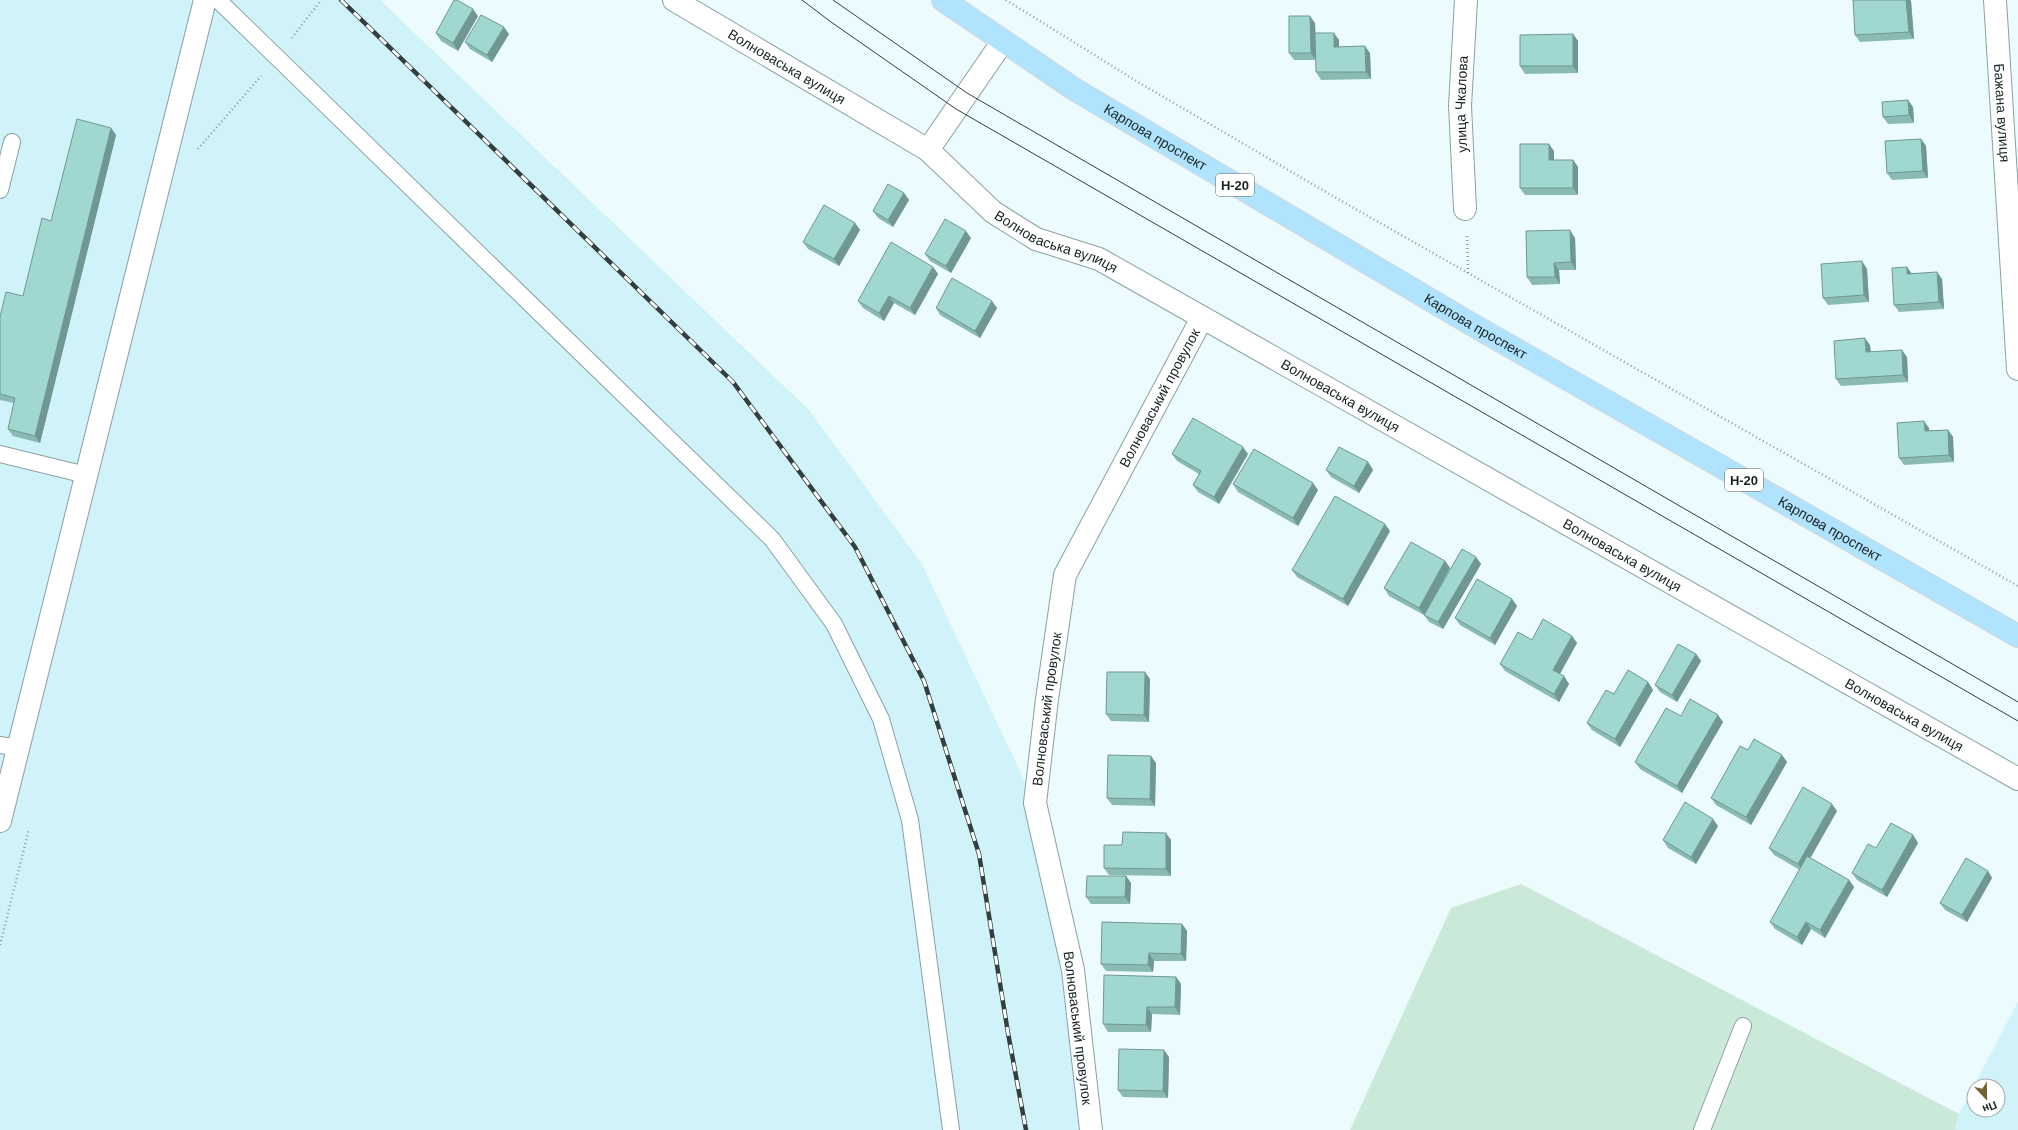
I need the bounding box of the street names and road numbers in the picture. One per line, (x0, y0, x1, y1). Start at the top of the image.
street label: Волноваська вулиця (725, 26, 848, 107)
street label: улица Чкалова (1452, 55, 1471, 153)
street label: Бажана вулиця (1991, 63, 2013, 163)
street label: Карпова проспект (1101, 101, 1210, 174)
road number: Н-20 (1216, 174, 1254, 196)
street label: Волноваська вулиця (992, 207, 1120, 276)
street label: Карпова проспект (1421, 290, 1531, 363)
street label: Волноваський провулок (1116, 325, 1203, 470)
street label: Волноваська вулиця (1278, 356, 1402, 435)
road number: Н-20 (1725, 469, 1763, 491)
street label: Карпова проспект (1775, 493, 1885, 565)
street label: Волноваська вулиця (1560, 515, 1684, 595)
street label: Волноваський провулок (1029, 630, 1065, 787)
street label: Волноваська вулиця (1842, 675, 1966, 755)
street label: Волноваський провулок (1061, 950, 1095, 1107)

